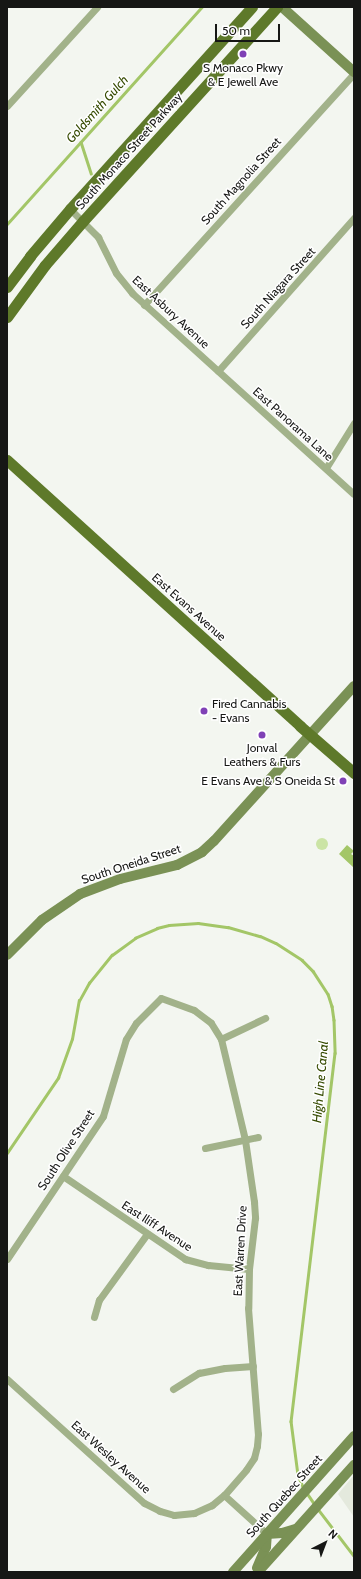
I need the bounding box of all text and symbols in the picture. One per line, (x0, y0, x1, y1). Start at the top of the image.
scale bar (217, 16, 282, 42)
text: 50 m (222, 23, 250, 38)
marker: S Monaco Pkwy & E Jewell Ave (238, 49, 248, 59)
place label: S Monaco Pkwy & E Jewell Ave (203, 61, 283, 89)
water label: Goldsmith Gulch (63, 72, 131, 146)
street label: South Monaco Street Parkway (73, 90, 185, 212)
street label: South Magnolia Street (198, 134, 284, 228)
street label: South Niagara Street (238, 244, 318, 332)
street label: East Asbury Avenue (130, 273, 212, 351)
street label: East Panorama Lane (250, 384, 336, 464)
street label: East Evans Avenue (149, 570, 229, 644)
place label: Fired Cannabis - Evans (212, 697, 286, 725)
marker: Fired Cannabis - Evans (199, 706, 209, 716)
marker: Jonval Leathers & Furs (257, 730, 267, 740)
place label: Jonval Leathers & Furs (224, 741, 300, 769)
place label: E Evans Ave & S Oneida St (201, 774, 335, 788)
marker: E Evans Ave & S Oneida St (338, 776, 348, 786)
street label: South Oneida Street (79, 841, 183, 887)
water label: High Line Canal (309, 1040, 331, 1124)
street label: South Olive Street (35, 1107, 97, 1193)
street label: East Iliff Avenue (119, 1198, 195, 1254)
street label: East Warren Drive (230, 1205, 250, 1297)
street label: East Wesley Avenue (68, 1418, 154, 1496)
street label: South Quebec Street (243, 1452, 325, 1540)
north arrow (305, 1523, 345, 1563)
text: N (325, 1526, 341, 1542)

